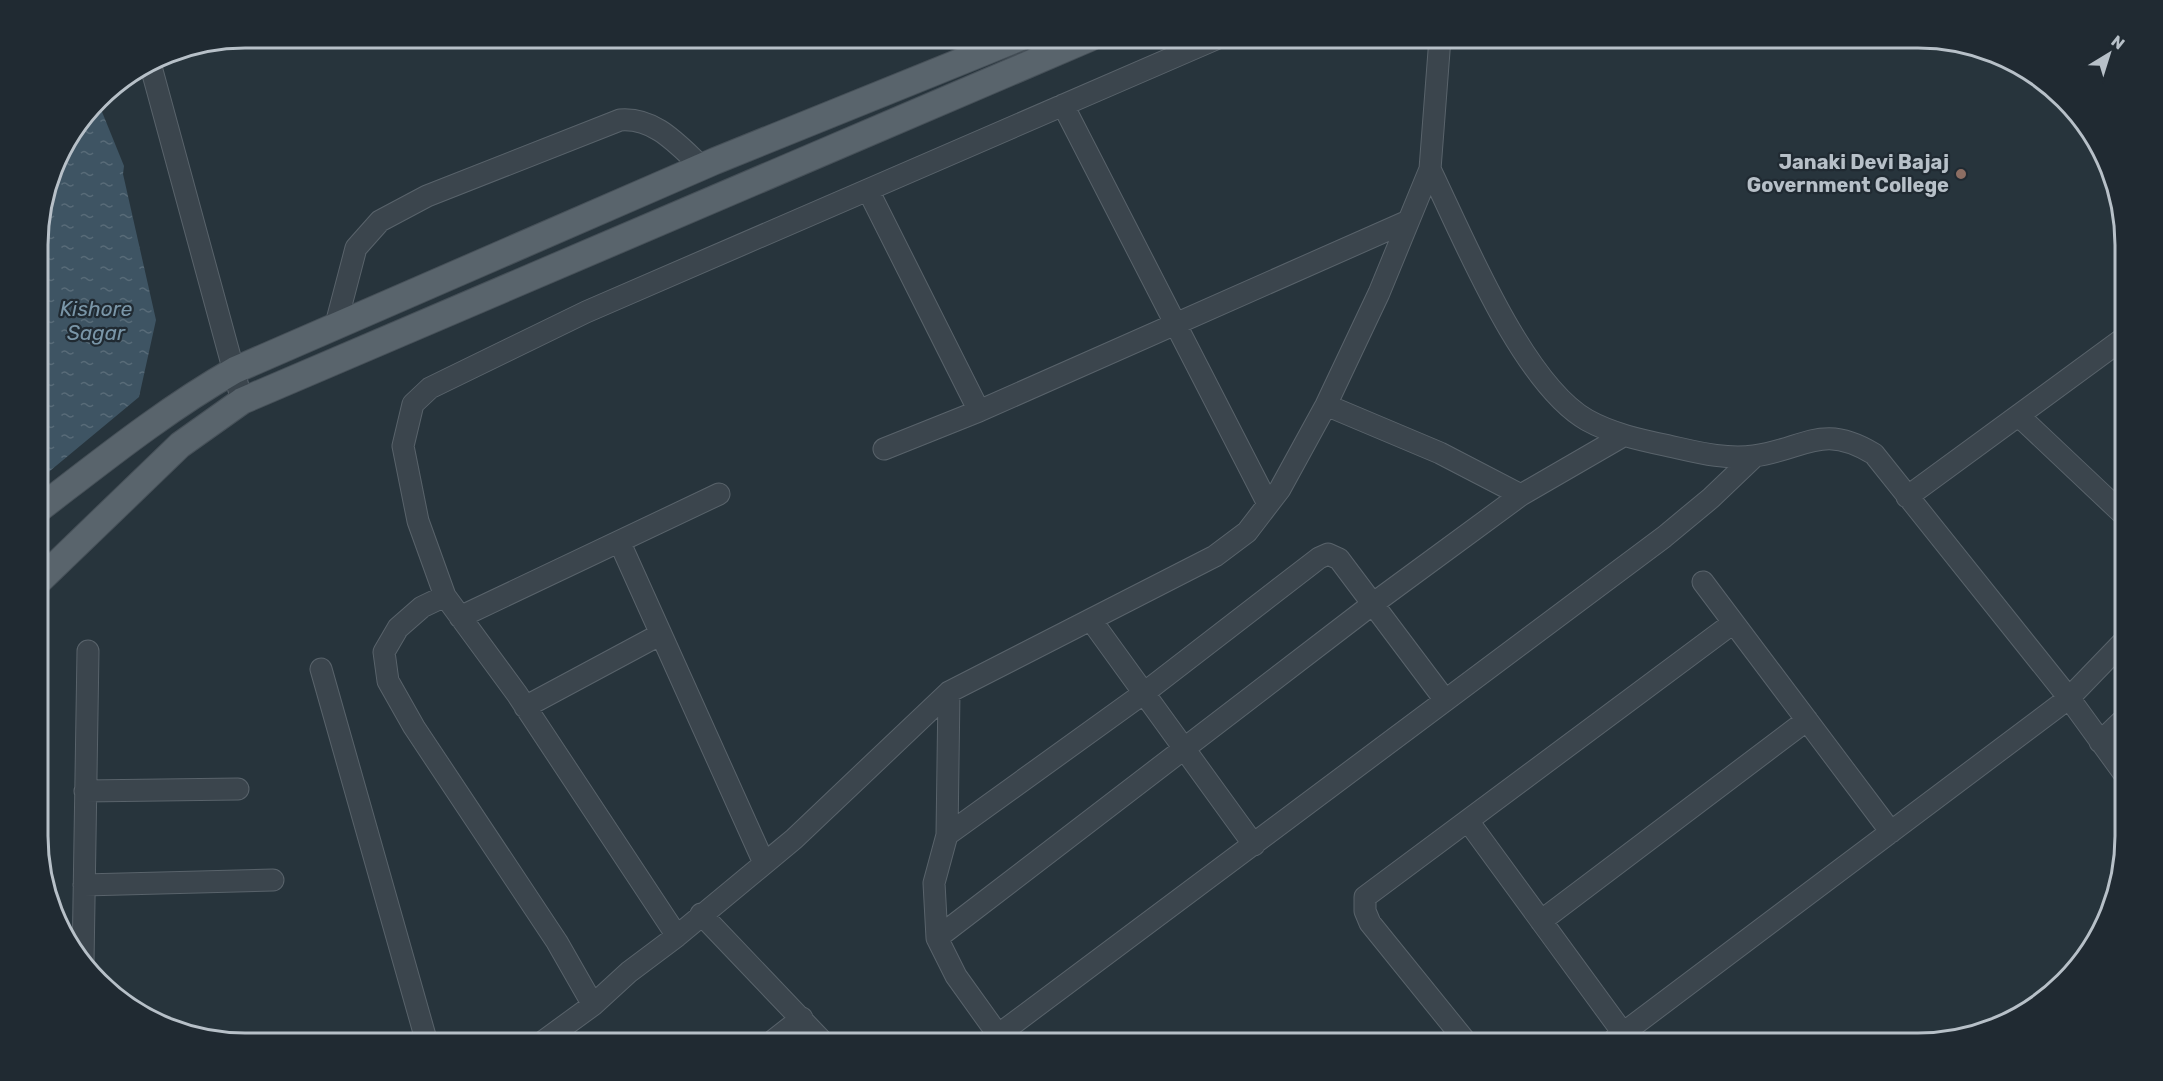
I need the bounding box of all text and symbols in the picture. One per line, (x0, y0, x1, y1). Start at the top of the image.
north arrow (2079, 24, 2139, 84)
text: N (2108, 32, 2128, 54)
place label: Janaki Devi Bajaj Government College (1747, 150, 1949, 197)
marker: Janaki Devi Bajaj Government College (1954, 167, 1968, 181)
water label: Kishore Sagar (60, 296, 133, 345)

